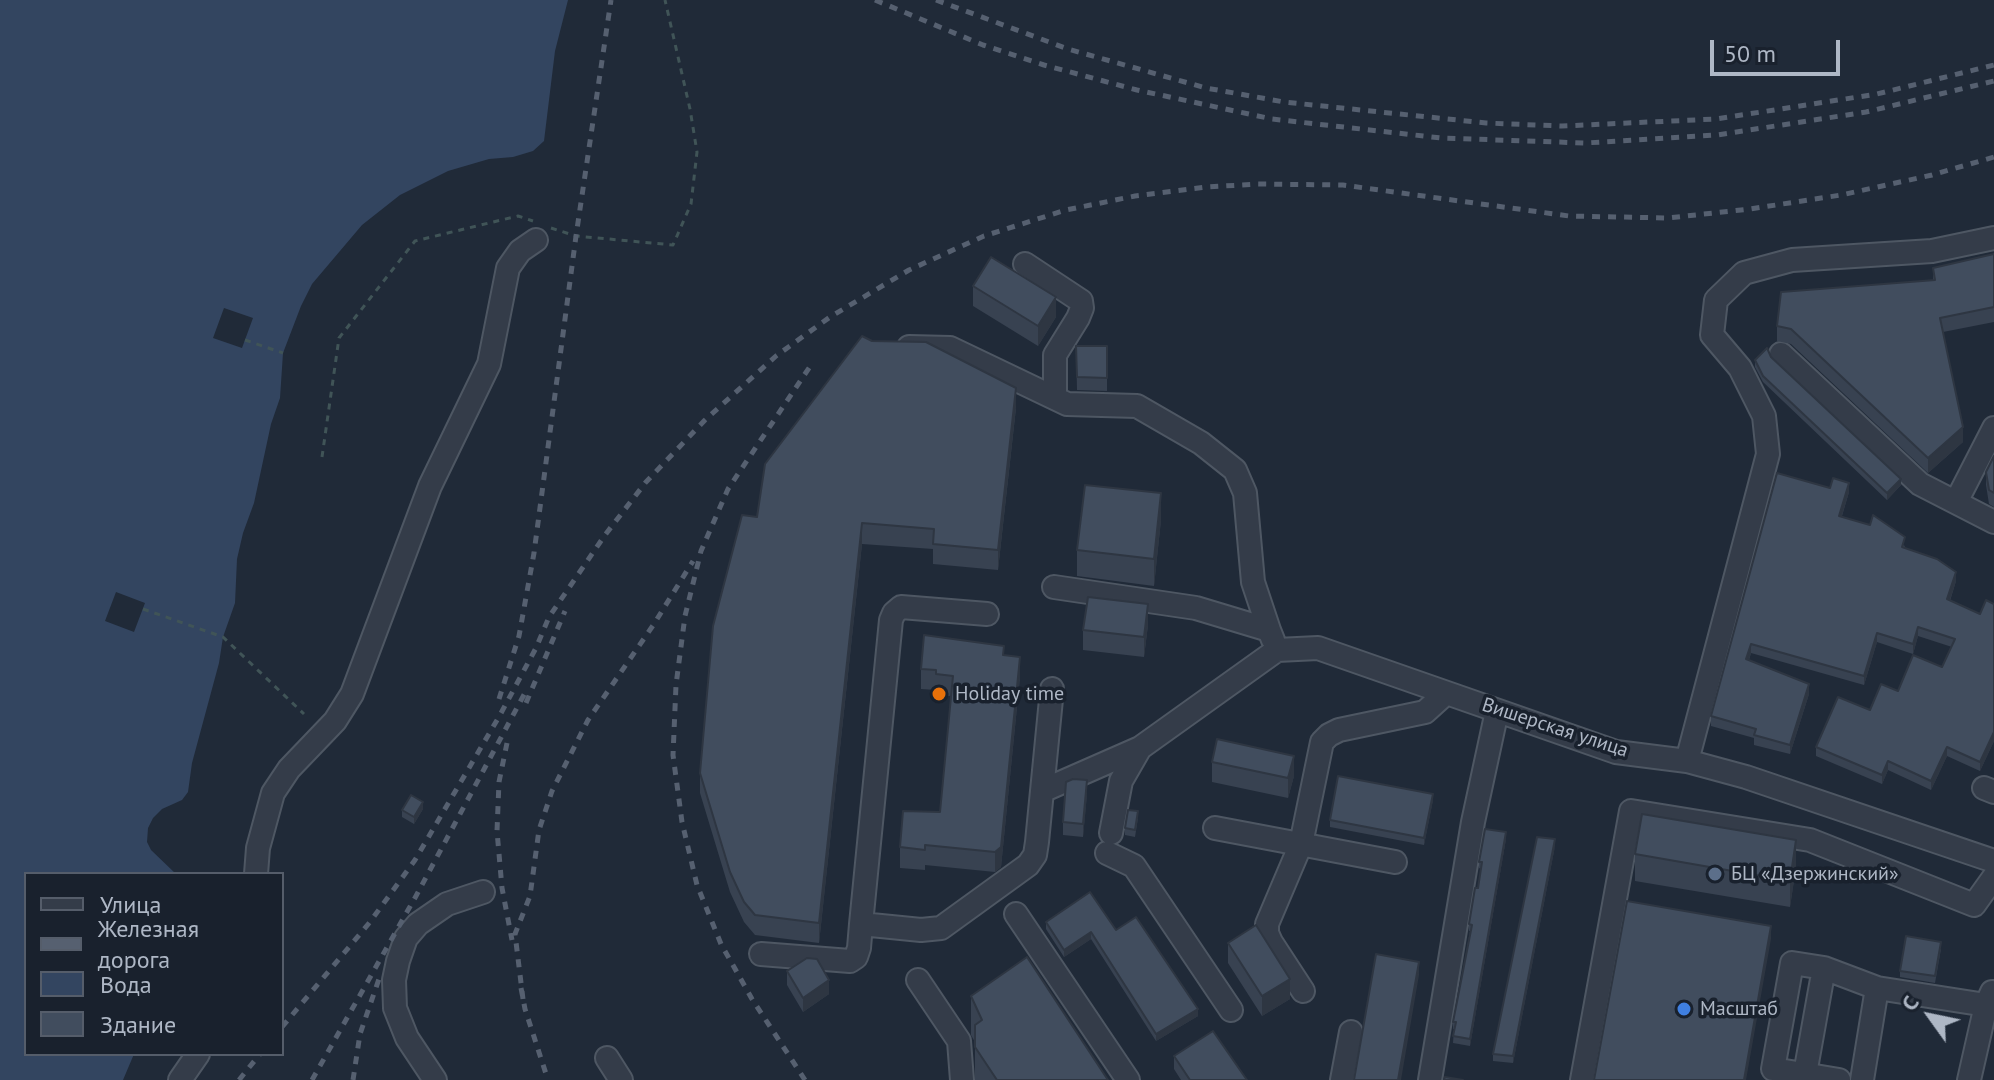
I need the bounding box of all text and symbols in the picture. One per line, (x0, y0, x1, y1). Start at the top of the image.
scale bar (1714, 24, 1844, 74)
text: 50 m (1724, 38, 1776, 69)
place label: Holiday time (955, 682, 1064, 706)
marker: Holiday time (930, 685, 948, 703)
street label: Вишерская улица (1479, 693, 1631, 763)
place label: БЦ «Дзержинский» (1731, 862, 1899, 886)
marker: БЦ «Дзержинский» (1706, 865, 1724, 883)
legend (24, 872, 284, 1056)
text: Улица (100, 889, 161, 920)
text: Железная дорога (98, 913, 199, 975)
text: Вода (100, 969, 152, 1000)
north arrow (1890, 976, 1970, 1056)
text: С (1895, 990, 1925, 1016)
place label: Масштаб (1700, 997, 1778, 1021)
marker: Масштаб (1675, 1000, 1693, 1018)
text: Здание (100, 1009, 176, 1040)

